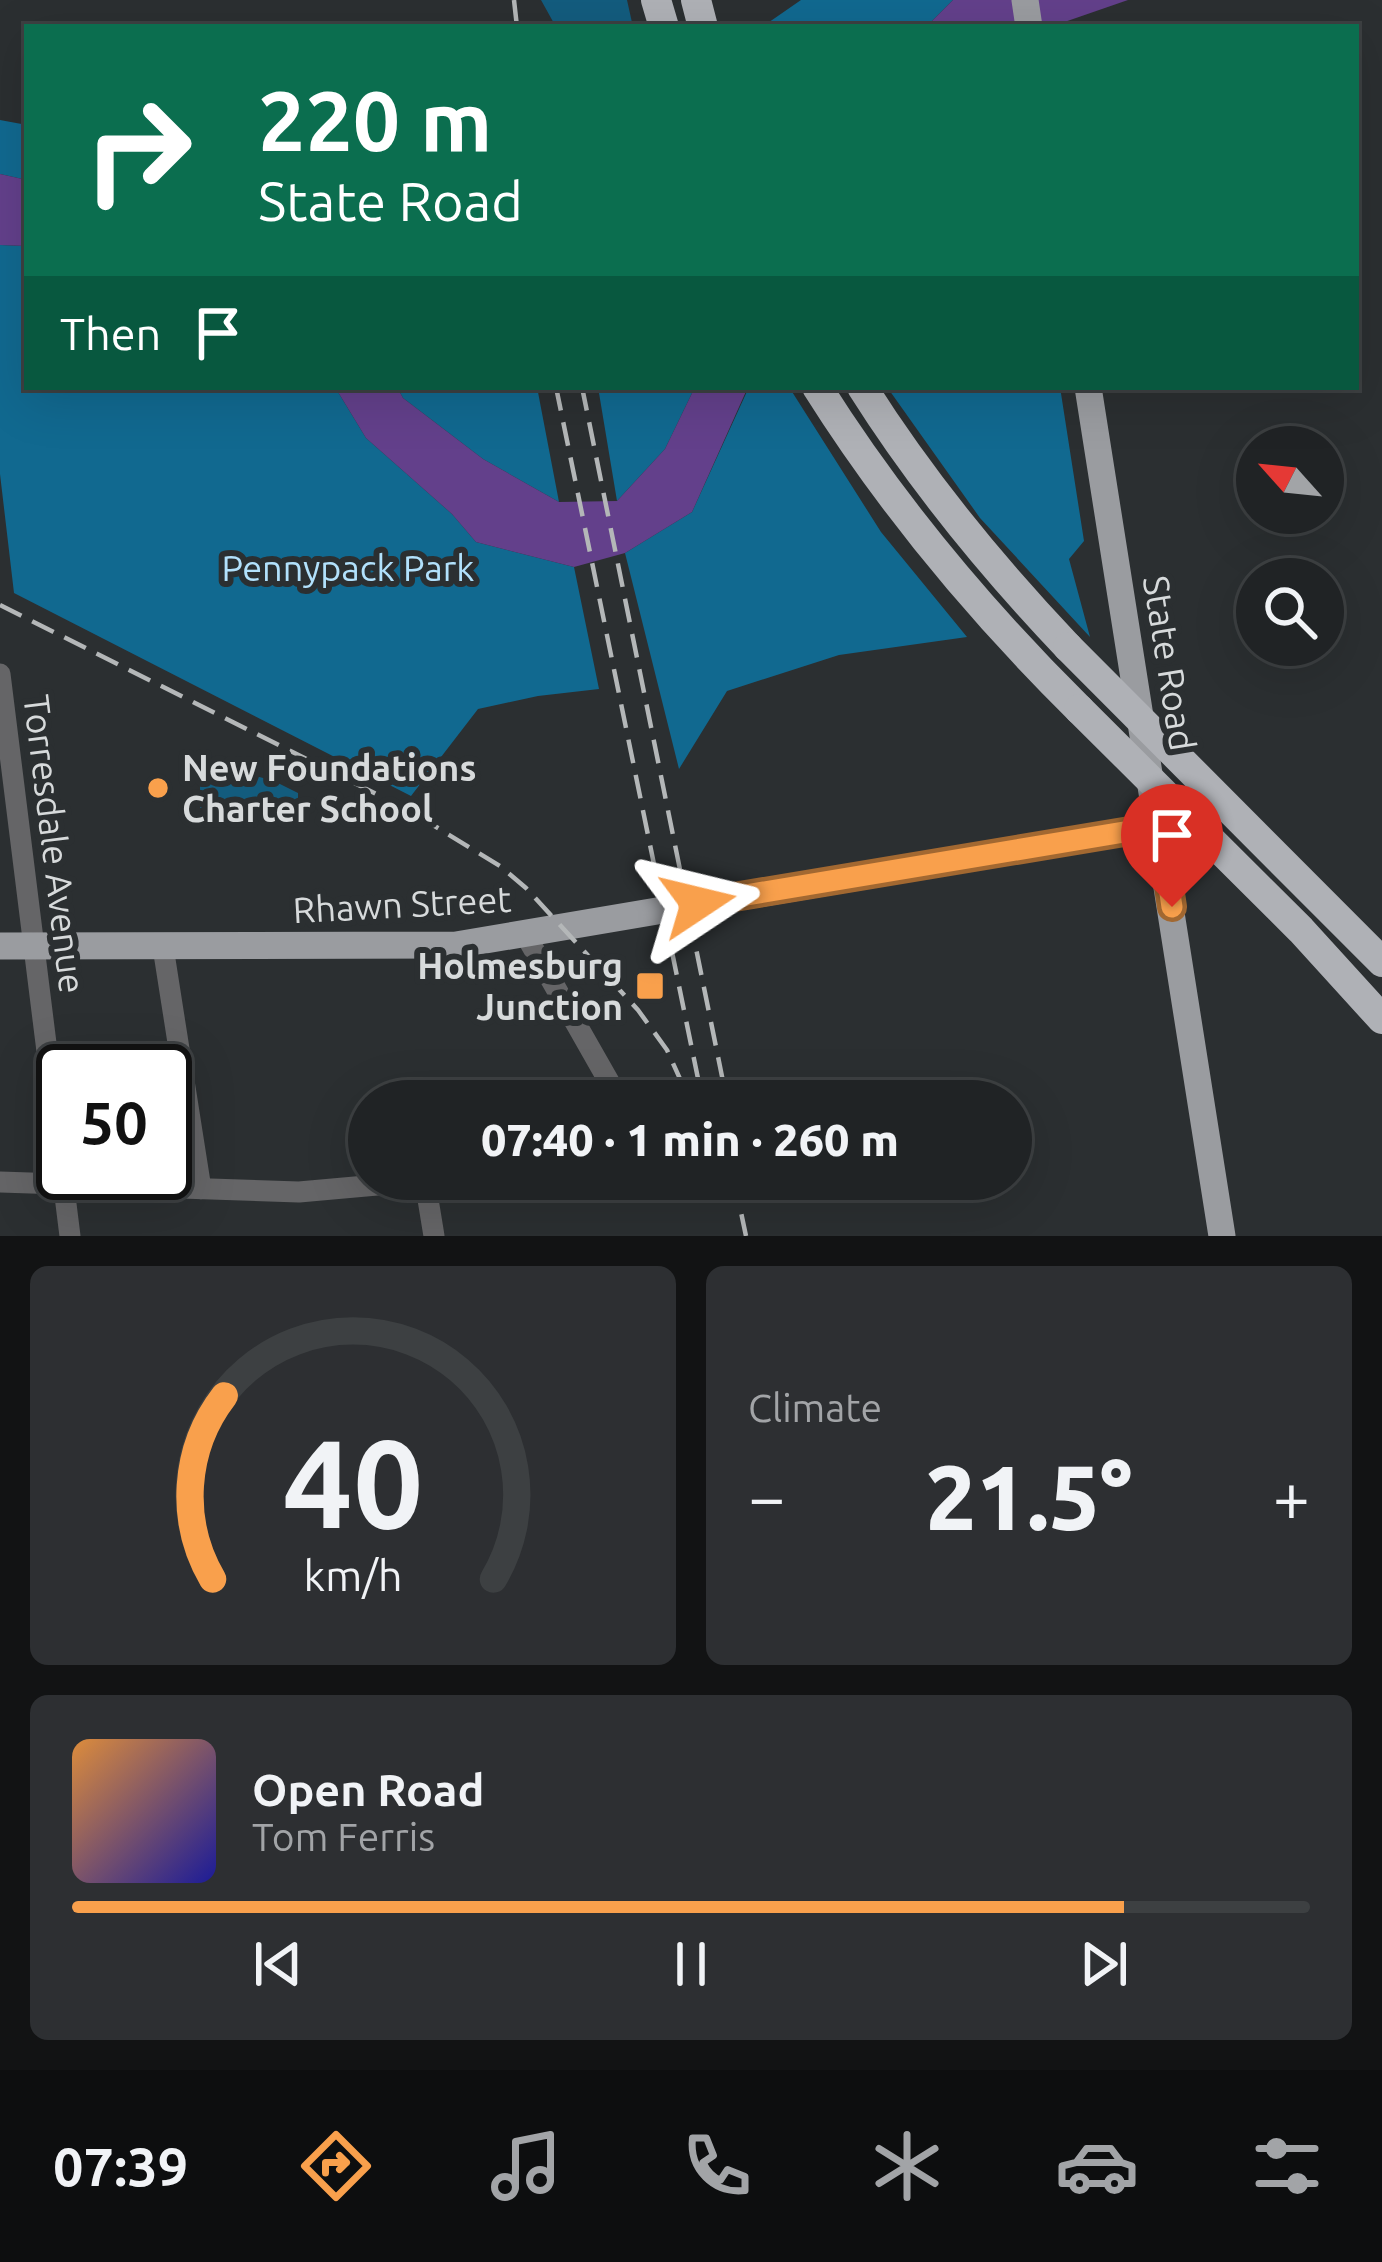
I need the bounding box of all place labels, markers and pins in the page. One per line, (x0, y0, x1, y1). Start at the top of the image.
place label: New Foundations Charter School (182, 747, 476, 829)
marker: New Foundations Charter School (145, 775, 171, 801)
pin (1121, 784, 1223, 907)
place label: Holmesburg Junction (417, 945, 623, 1027)
marker: Holmesburg Junction (634, 970, 666, 1002)

